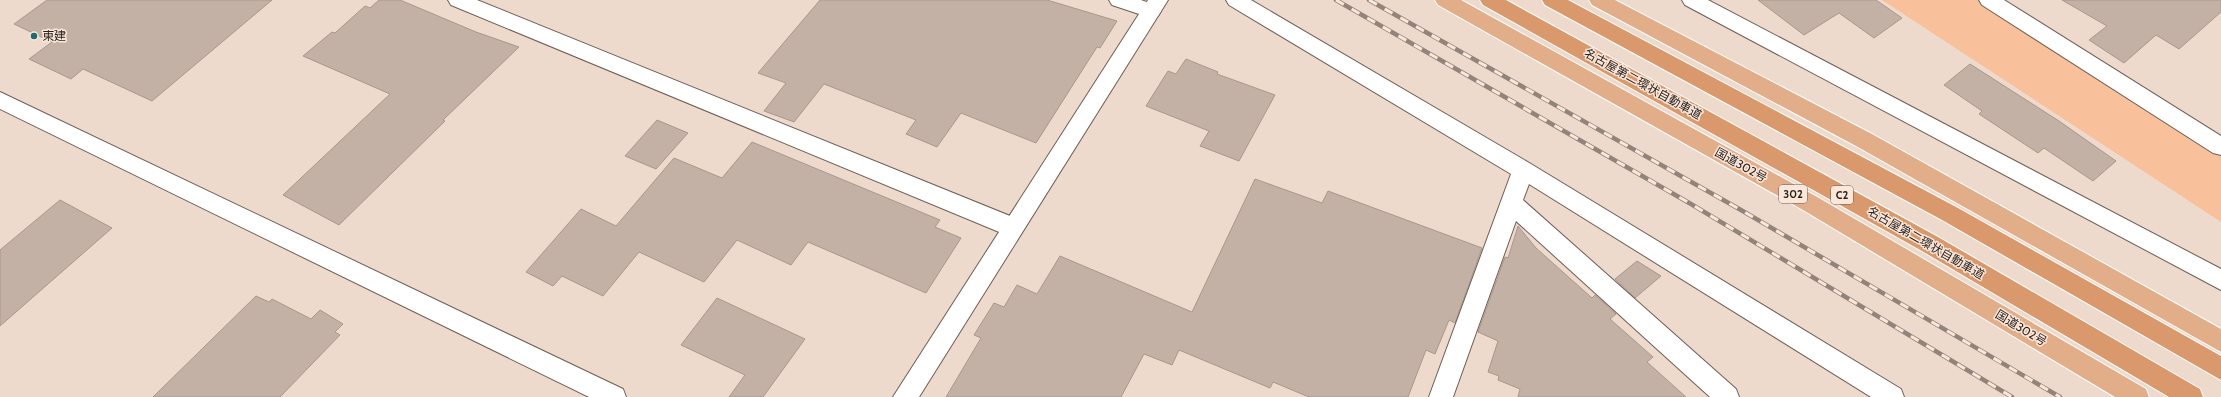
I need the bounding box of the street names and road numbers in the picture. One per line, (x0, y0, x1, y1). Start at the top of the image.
street label: 名古屋第二環状自動車道 (1582, 45, 1705, 122)
street label: 国道302号 (1713, 144, 1770, 185)
road number: 302 (1779, 185, 1807, 203)
road number: C2 (1831, 186, 1853, 204)
street label: 名古屋第二環状自動車道 (1865, 203, 1987, 282)
street label: 国道302号 (1993, 306, 2050, 349)

